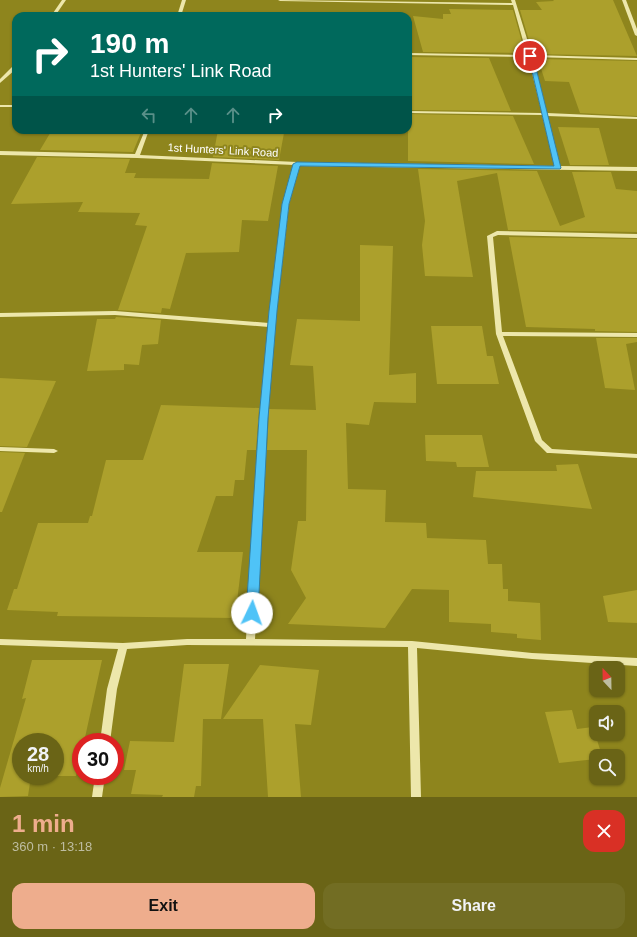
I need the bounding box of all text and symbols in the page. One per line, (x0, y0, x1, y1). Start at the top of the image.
icon: right (24, 28, 76, 80)
text: 190 m (90, 28, 169, 59)
pin (513, 39, 547, 73)
icon: arrive (519, 45, 541, 67)
text: 1st Hunters' Link Road (90, 61, 272, 81)
icon: left (138, 104, 160, 126)
icon: ahead (180, 104, 202, 126)
icon: ahead (222, 104, 244, 126)
icon: right (264, 104, 286, 126)
street label: 1st Hunters' Link Road (167, 141, 279, 159)
position arrow (231, 592, 273, 634)
north arrow (589, 661, 625, 697)
map controls (589, 661, 625, 785)
button: sound (589, 705, 625, 741)
speed limit sign: 30 (72, 733, 124, 785)
text: 28 (27, 743, 49, 765)
button: search (589, 749, 625, 785)
text: km/h (27, 763, 49, 774)
text: 1 min (12, 810, 75, 837)
button: close (583, 810, 625, 852)
text: 360 m · 13:18 (12, 839, 92, 854)
button: Exit (12, 883, 315, 929)
button: Share (323, 883, 625, 929)

